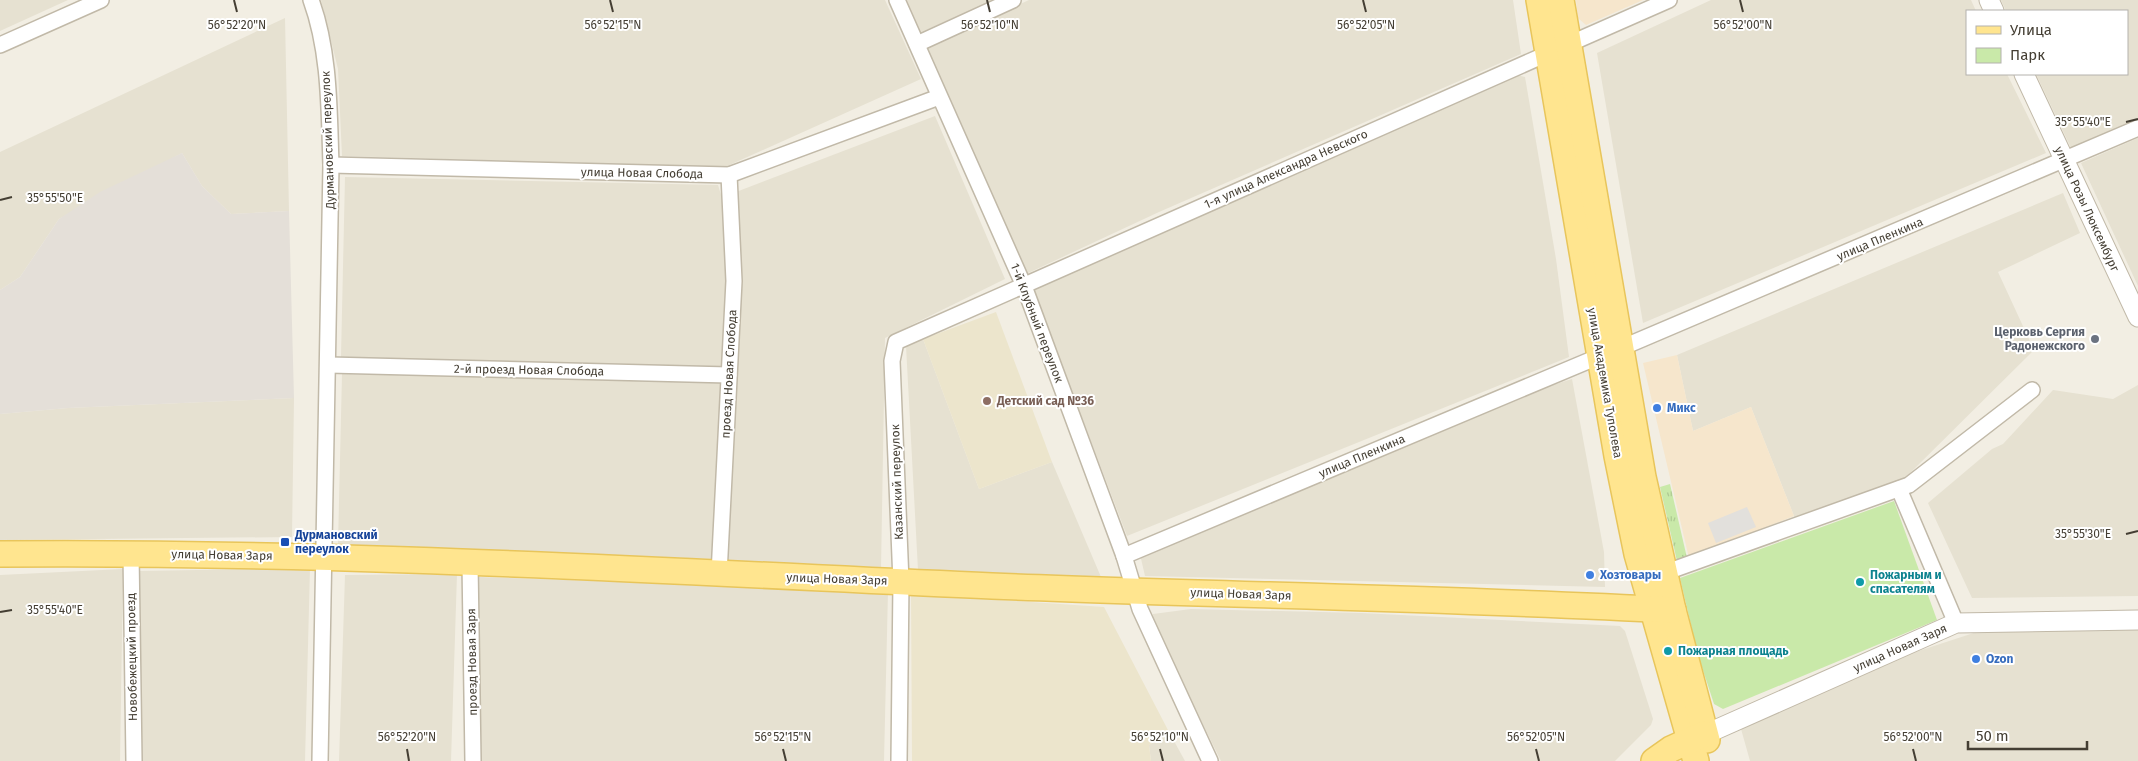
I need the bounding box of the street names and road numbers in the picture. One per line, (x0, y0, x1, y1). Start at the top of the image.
street label: Дурмановский переулок (319, 70, 337, 210)
street label: 1-я улица Александра Невского (1202, 127, 1370, 211)
street label: улица Розы Люксембург (2052, 144, 2123, 275)
street label: улица Новая Слобода (581, 165, 703, 181)
street label: улица Пленкина (1835, 215, 1925, 263)
street label: 1-й Клубный переулок (1008, 261, 1067, 385)
street label: улица Академика Туполева (1585, 307, 1625, 459)
street label: проезд Новая Слобода (719, 309, 739, 439)
street label: 2-й проезд Новая Слобода (454, 362, 604, 378)
street label: Казанский переулок (888, 423, 906, 540)
street label: улица Пленкина (1317, 432, 1407, 480)
street label: улица Новая Заря (171, 547, 273, 563)
street label: улица Новая Заря (786, 570, 888, 588)
street label: улица Новая Заря (1190, 585, 1292, 603)
street label: Новобежецкий проезд (124, 592, 140, 721)
street label: проезд Новая Заря (464, 608, 480, 716)
street label: улица Новая Заря (1851, 621, 1949, 675)

